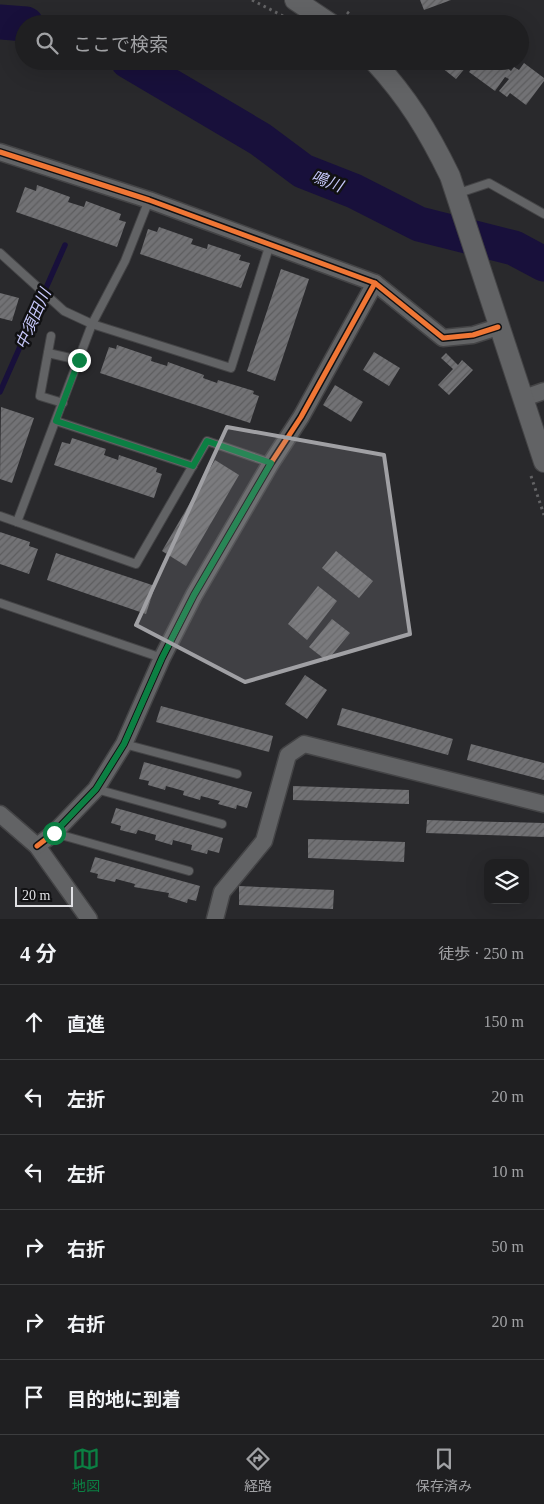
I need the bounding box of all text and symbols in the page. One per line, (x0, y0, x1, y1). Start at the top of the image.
search box (15, 15, 529, 70)
icon: search (33, 29, 61, 57)
text: ここで検索 (73, 34, 168, 55)
water label: 鳴川 (309, 167, 347, 195)
water label: 中須田川 (12, 284, 55, 352)
route end (68, 349, 91, 372)
route start (43, 822, 66, 845)
map controls (484, 859, 529, 904)
button: layers (484, 859, 529, 904)
scale bar (15, 884, 72, 907)
text: 20 m (22, 888, 50, 903)
text: 4 分 (20, 942, 57, 966)
text: 徒歩 · 250 m (438, 945, 524, 962)
icon: ahead (20, 1008, 48, 1036)
text: 150 m (484, 1013, 524, 1030)
text: 直進 (67, 1014, 105, 1035)
icon: left (20, 1083, 48, 1111)
text: 20 m (492, 1088, 524, 1105)
text: 左折 (67, 1089, 105, 1110)
icon: left (20, 1158, 48, 1186)
text: 10 m (492, 1163, 524, 1180)
text: 左折 (67, 1164, 105, 1185)
icon: right (20, 1233, 48, 1261)
text: 50 m (492, 1238, 524, 1255)
text: 右折 (67, 1239, 105, 1260)
icon: right (20, 1308, 48, 1336)
text: 20 m (492, 1313, 524, 1330)
text: 右折 (67, 1314, 105, 1335)
icon: arrive (20, 1383, 48, 1411)
text: 目的地に到着 (67, 1389, 181, 1410)
tab: 地図 (72, 1445, 100, 1495)
tab: 経路 (244, 1445, 272, 1495)
tab: 保存済み (416, 1445, 472, 1495)

